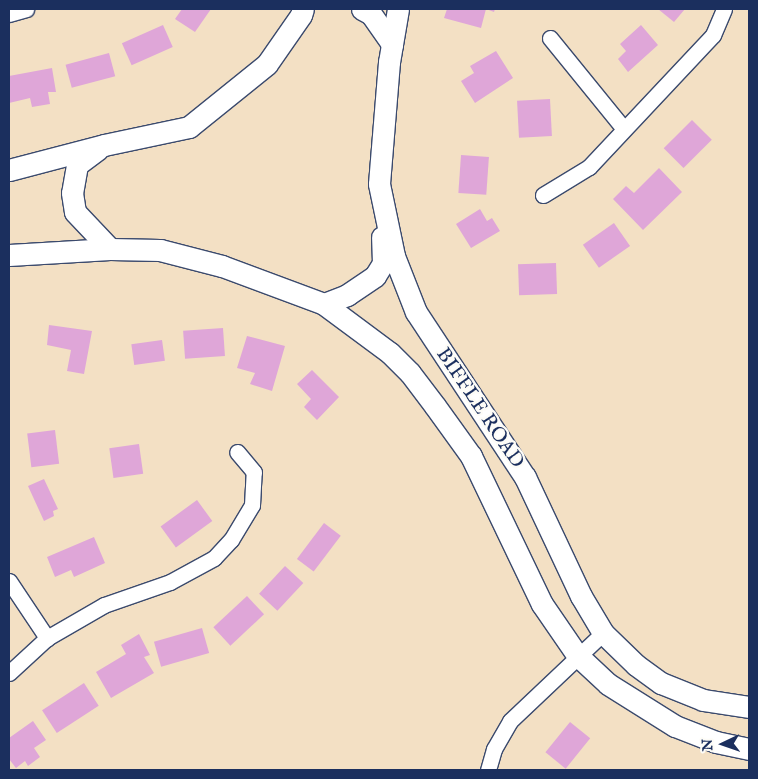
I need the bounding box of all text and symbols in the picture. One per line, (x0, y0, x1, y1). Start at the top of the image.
street label: BIFFLE ROAD (431, 343, 529, 473)
north arrow (698, 719, 748, 769)
text: N (699, 738, 717, 751)

